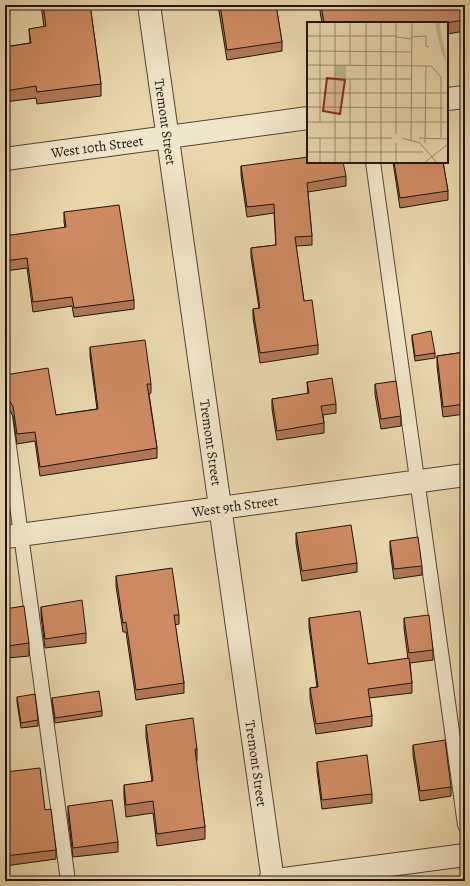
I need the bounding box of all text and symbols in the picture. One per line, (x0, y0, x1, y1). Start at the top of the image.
inset map (307, 22, 448, 163)
street label: Tremont Street (150, 77, 181, 167)
street label: West 10th Street (49, 131, 145, 162)
street label: Tremont Street (195, 398, 227, 487)
street label: West 9th Street (190, 491, 280, 521)
street label: Tremont Street (241, 719, 272, 808)

